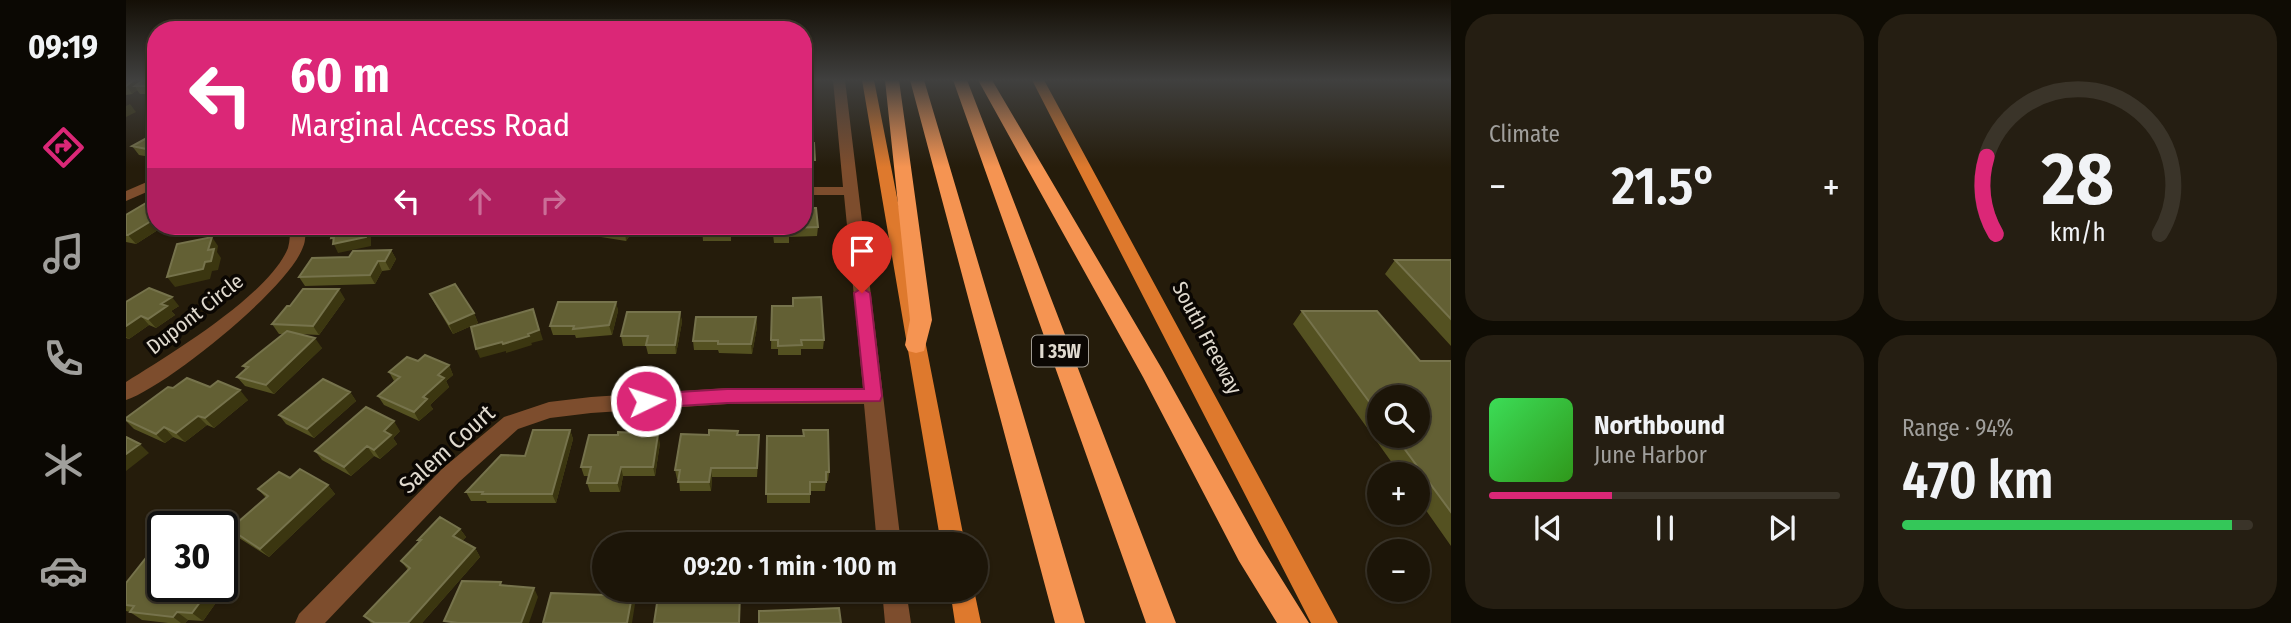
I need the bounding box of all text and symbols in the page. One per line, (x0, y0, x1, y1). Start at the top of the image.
text: 09:19 (28, 28, 98, 66)
text: 60 m (290, 46, 390, 105)
icon: left (175, 49, 266, 140)
text: Marginal Access Road (290, 106, 570, 144)
text: Climate (1489, 120, 1560, 148)
icon: directions (39, 123, 88, 172)
text: 28 (2040, 136, 2114, 223)
text: 21.5° (1612, 155, 1717, 218)
text: − (1489, 164, 1506, 210)
text: + (1823, 164, 1840, 210)
icon: left (388, 182, 426, 220)
icon: ahead (461, 182, 499, 220)
icon: right (534, 182, 572, 220)
text: km/h (2050, 217, 2105, 247)
pin (832, 221, 892, 293)
icon: music (39, 229, 88, 278)
icon: arrive (843, 232, 881, 270)
street label: Dupont Circle (141, 268, 249, 360)
street label: South Freeway (1166, 277, 1248, 399)
icon: phone (39, 334, 88, 383)
road number: I 35W (1032, 336, 1088, 366)
position arrow (609, 364, 683, 438)
map controls (1367, 385, 1430, 602)
button: search (1367, 385, 1430, 448)
street label: Salem Court (394, 399, 501, 499)
text: Northbound (1594, 410, 1725, 441)
text: Range · 94% (1902, 414, 2014, 442)
icon: climate (39, 440, 88, 489)
text: June Harbor (1594, 441, 1707, 469)
text: 470 km (1902, 449, 2054, 512)
button: + (1367, 462, 1430, 525)
icon: previous (1529, 509, 1567, 547)
icon: pause (1646, 509, 1684, 547)
icon: next (1763, 509, 1801, 547)
speed limit sign: 30 (147, 511, 238, 602)
button: − (1367, 539, 1430, 602)
icon: car (39, 546, 88, 595)
text: 09:20 · 1 min · 100 m (683, 551, 897, 582)

